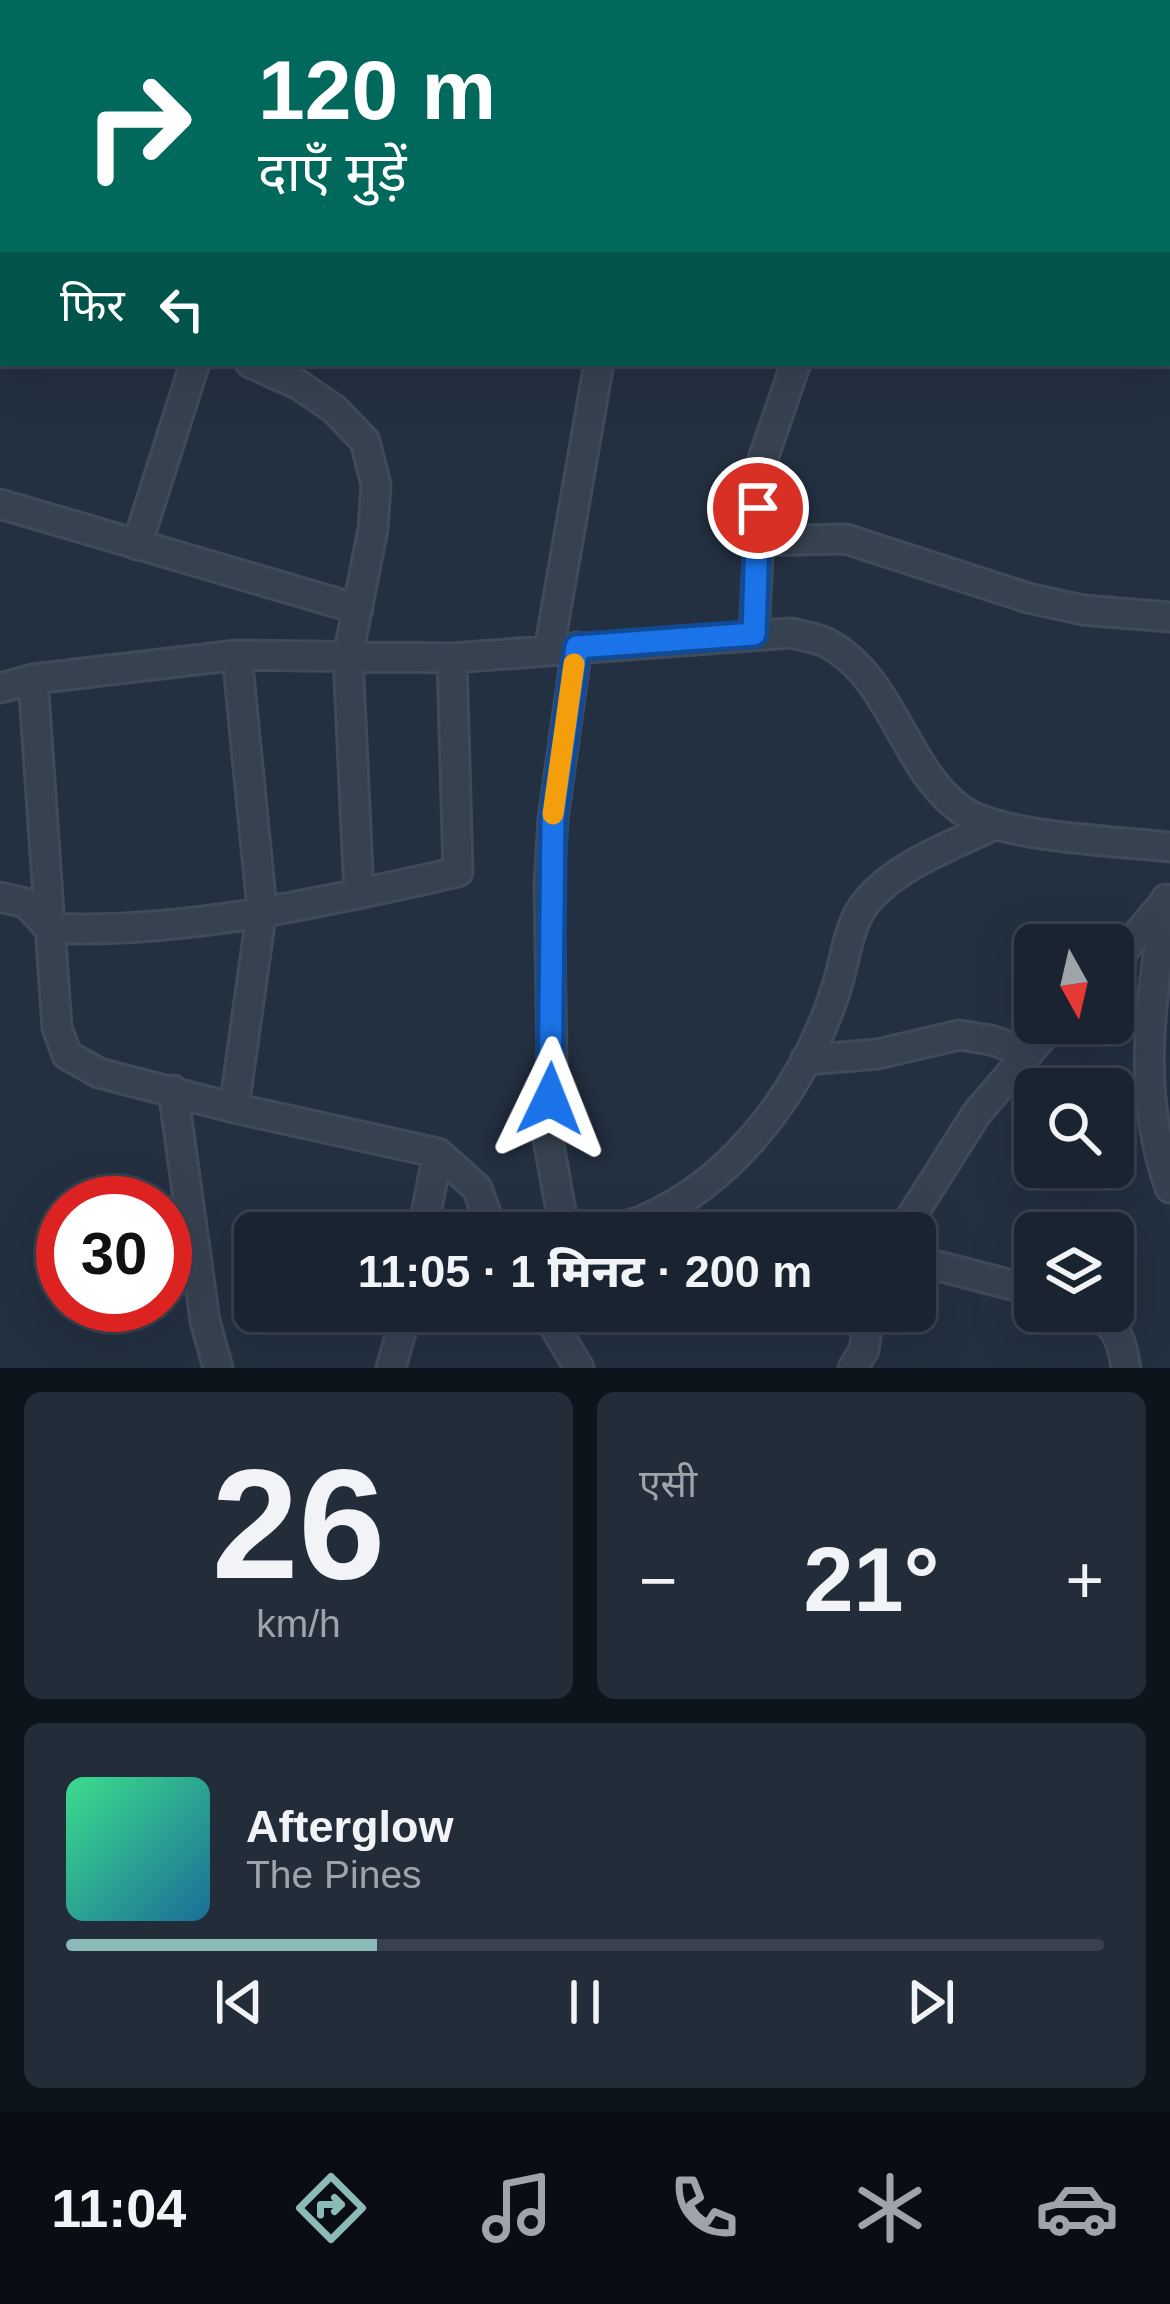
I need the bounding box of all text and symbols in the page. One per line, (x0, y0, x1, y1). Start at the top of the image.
text: 120 m (258, 43, 496, 137)
icon: right (60, 48, 216, 204)
text: दाएँ मुड़ें (258, 142, 407, 202)
icon: left (149, 276, 215, 342)
text: फिर (60, 280, 125, 331)
pin (707, 457, 809, 559)
icon: arrive (725, 475, 791, 541)
north arrow (1014, 924, 1134, 1044)
map controls (1014, 924, 1134, 1332)
position arrow (487, 1036, 613, 1162)
button: search (1014, 1068, 1134, 1188)
speed limit sign: 30 (36, 1176, 192, 1332)
button: layers (1014, 1212, 1134, 1332)
text: 11:05 · 1 मिनट · 200 m (358, 1246, 812, 1297)
text: 26 (212, 1437, 385, 1611)
text: एसी (639, 1462, 697, 1505)
text: 21° (803, 1530, 940, 1630)
text: − (639, 1543, 678, 1617)
text: + (1065, 1543, 1104, 1617)
text: km/h (256, 1602, 341, 1645)
text: Afterglow (246, 1801, 454, 1852)
text: The Pines (246, 1853, 422, 1896)
icon: previous (206, 1969, 272, 2035)
icon: pause (552, 1969, 618, 2035)
icon: next (898, 1969, 964, 2035)
icon: directions (289, 2166, 373, 2250)
icon: music (475, 2166, 559, 2250)
icon: phone (662, 2166, 746, 2250)
icon: climate (848, 2166, 932, 2250)
icon: car (1035, 2166, 1119, 2250)
text: 11:04 (51, 2178, 186, 2238)

